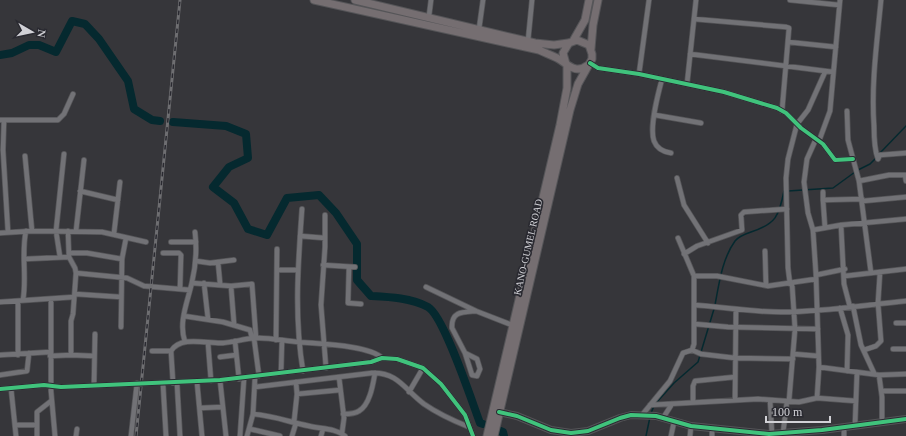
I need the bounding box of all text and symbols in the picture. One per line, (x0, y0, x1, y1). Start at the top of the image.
north arrow (12, 12, 52, 52)
text: N (35, 29, 48, 38)
street label: KANO-GUMEL ROAD (512, 198, 544, 296)
scale bar (766, 398, 830, 424)
text: 100 m (772, 405, 803, 419)

